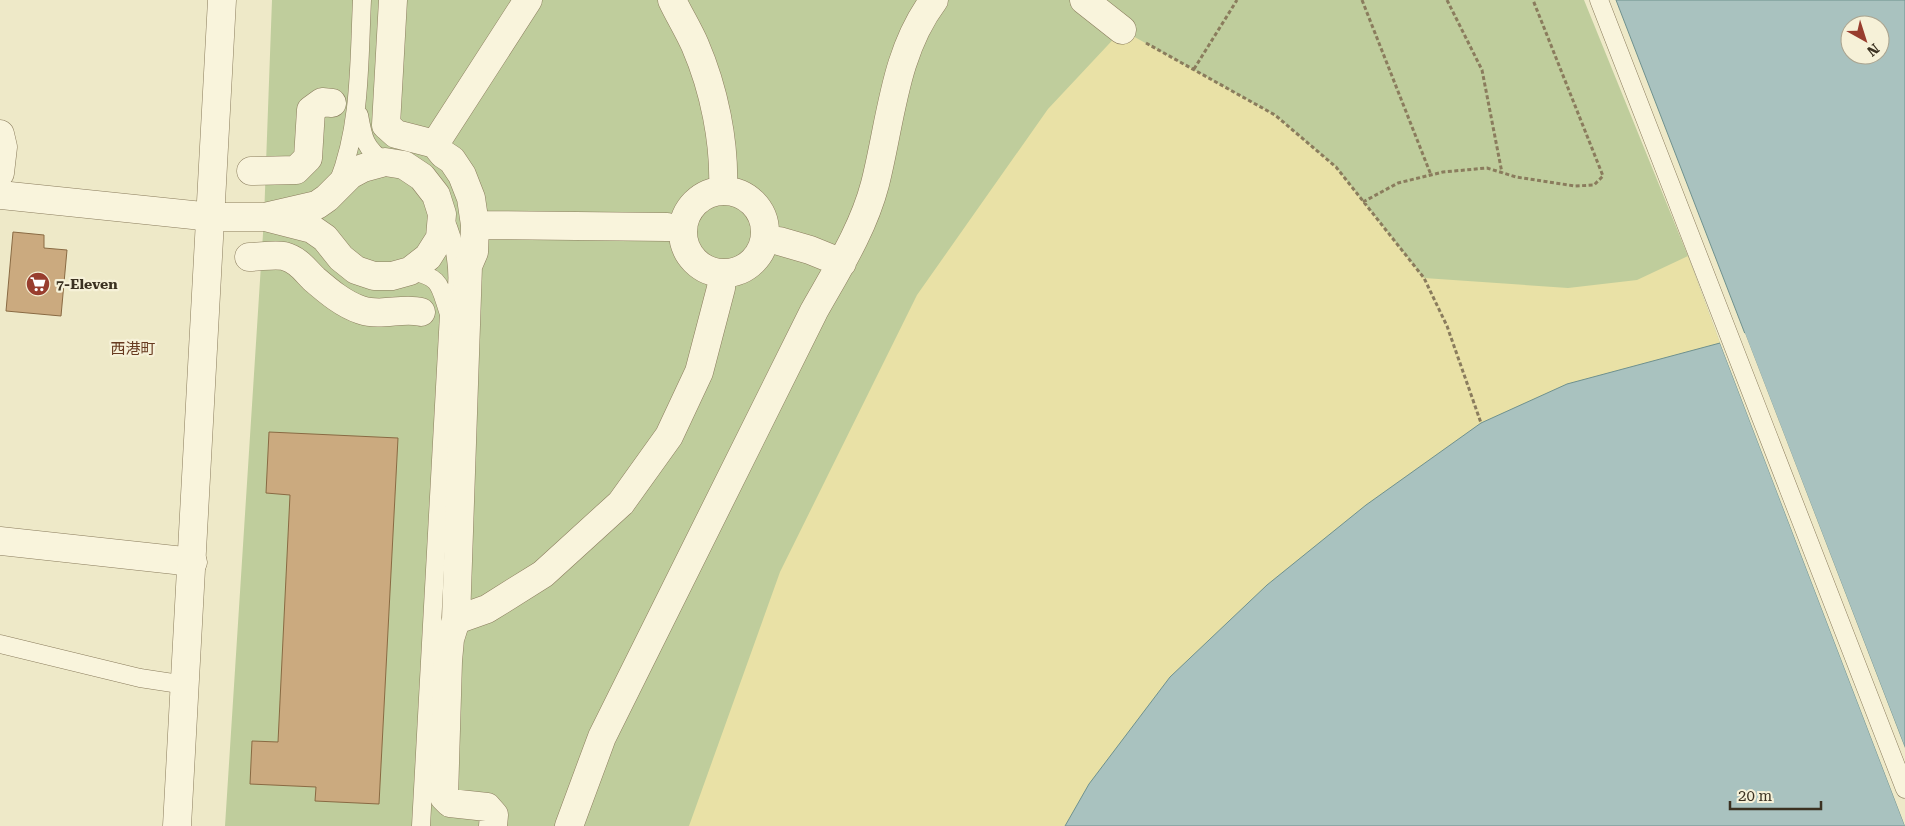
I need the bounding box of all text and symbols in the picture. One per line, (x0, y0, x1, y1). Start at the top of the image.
north arrow (1840, 15, 1890, 65)
text: N (1864, 40, 1882, 60)
supermarket icon: 7-Eleven (25, 271, 51, 297)
place label: 7-Eleven (56, 276, 118, 292)
district label: 西港町 (110, 340, 156, 358)
scale bar (1730, 778, 1821, 810)
text: 20 m (1738, 787, 1773, 805)

